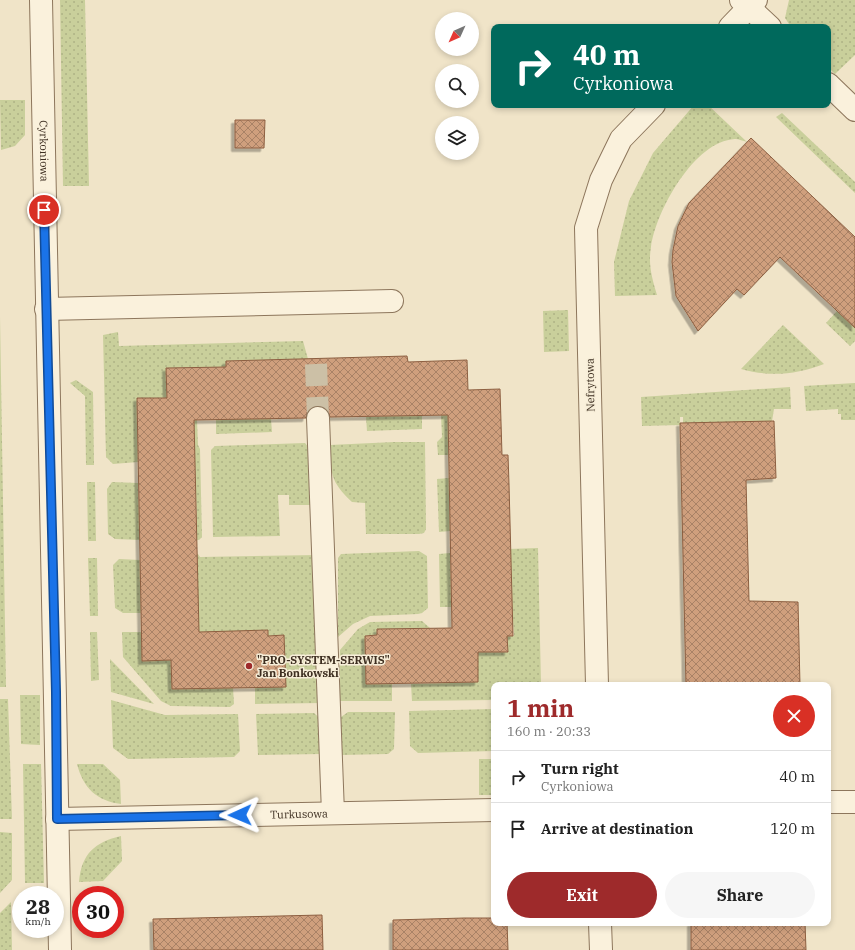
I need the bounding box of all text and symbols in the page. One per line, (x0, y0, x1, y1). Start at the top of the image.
north arrow (435, 12, 479, 56)
map controls (435, 12, 479, 160)
text: 40 m (573, 36, 640, 73)
icon: right (507, 40, 559, 92)
button: search (435, 64, 479, 108)
text: Cyrkoniowa (573, 72, 674, 95)
button: layers (435, 116, 479, 160)
street label: Cyrkoniowa (36, 120, 52, 182)
pin (27, 193, 61, 227)
icon: arrive (33, 199, 55, 221)
street label: Nefrytowa (583, 358, 597, 412)
place label: "PRO-SYSTEM-SERWIS" Jan Bonkowski (257, 653, 390, 680)
marker: "PRO-SYSTEM-SERWIS" Jan Bonkowski (244, 661, 254, 671)
text: 1 min (507, 692, 574, 724)
button: close (773, 695, 815, 737)
text: 160 m · 20:33 (507, 723, 591, 740)
text: Turn right (541, 759, 619, 778)
icon: right (507, 766, 529, 788)
text: 40 m (779, 767, 815, 786)
text: Cyrkoniowa (541, 778, 614, 795)
position arrow (219, 794, 261, 836)
street label: Turkusowa (270, 806, 328, 822)
icon: arrive (507, 818, 529, 840)
text: Arrive at destination (541, 819, 693, 838)
text: 120 m (770, 819, 815, 838)
button: Exit (507, 872, 657, 918)
button: Share (665, 872, 815, 918)
speed limit sign: 30 (72, 886, 124, 938)
text: 28 (26, 893, 50, 920)
text: km/h (25, 915, 51, 928)

